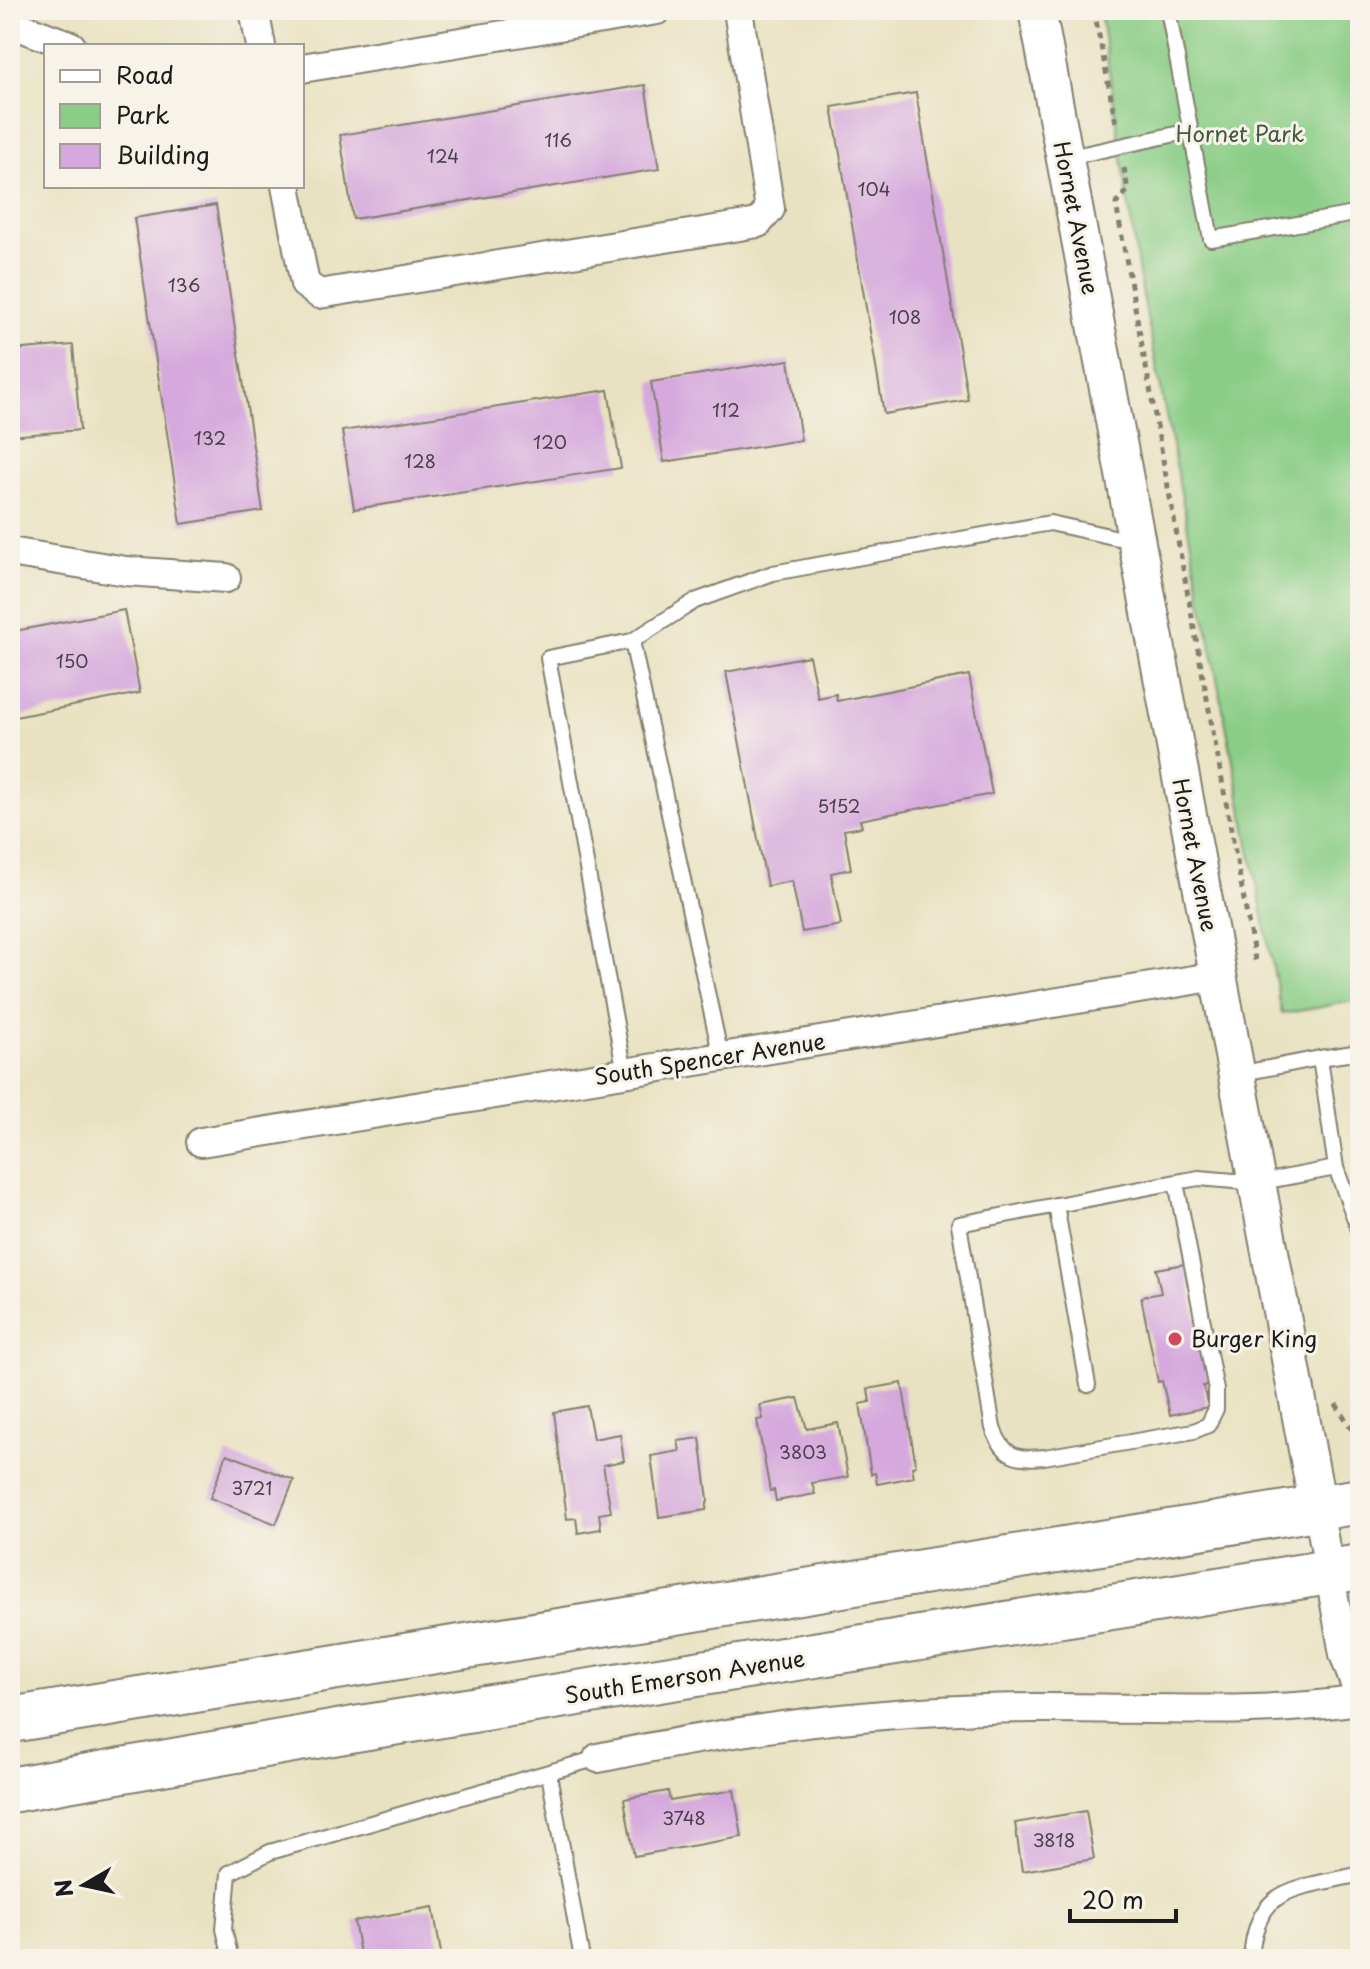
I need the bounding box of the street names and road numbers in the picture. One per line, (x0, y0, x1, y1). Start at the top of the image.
street label: Hornet Avenue (1046, 138, 1109, 297)
street label: Hornet Avenue (1165, 775, 1228, 934)
street label: South Spencer Avenue (592, 1023, 827, 1092)
street label: South Emerson Avenue (562, 1640, 807, 1711)

